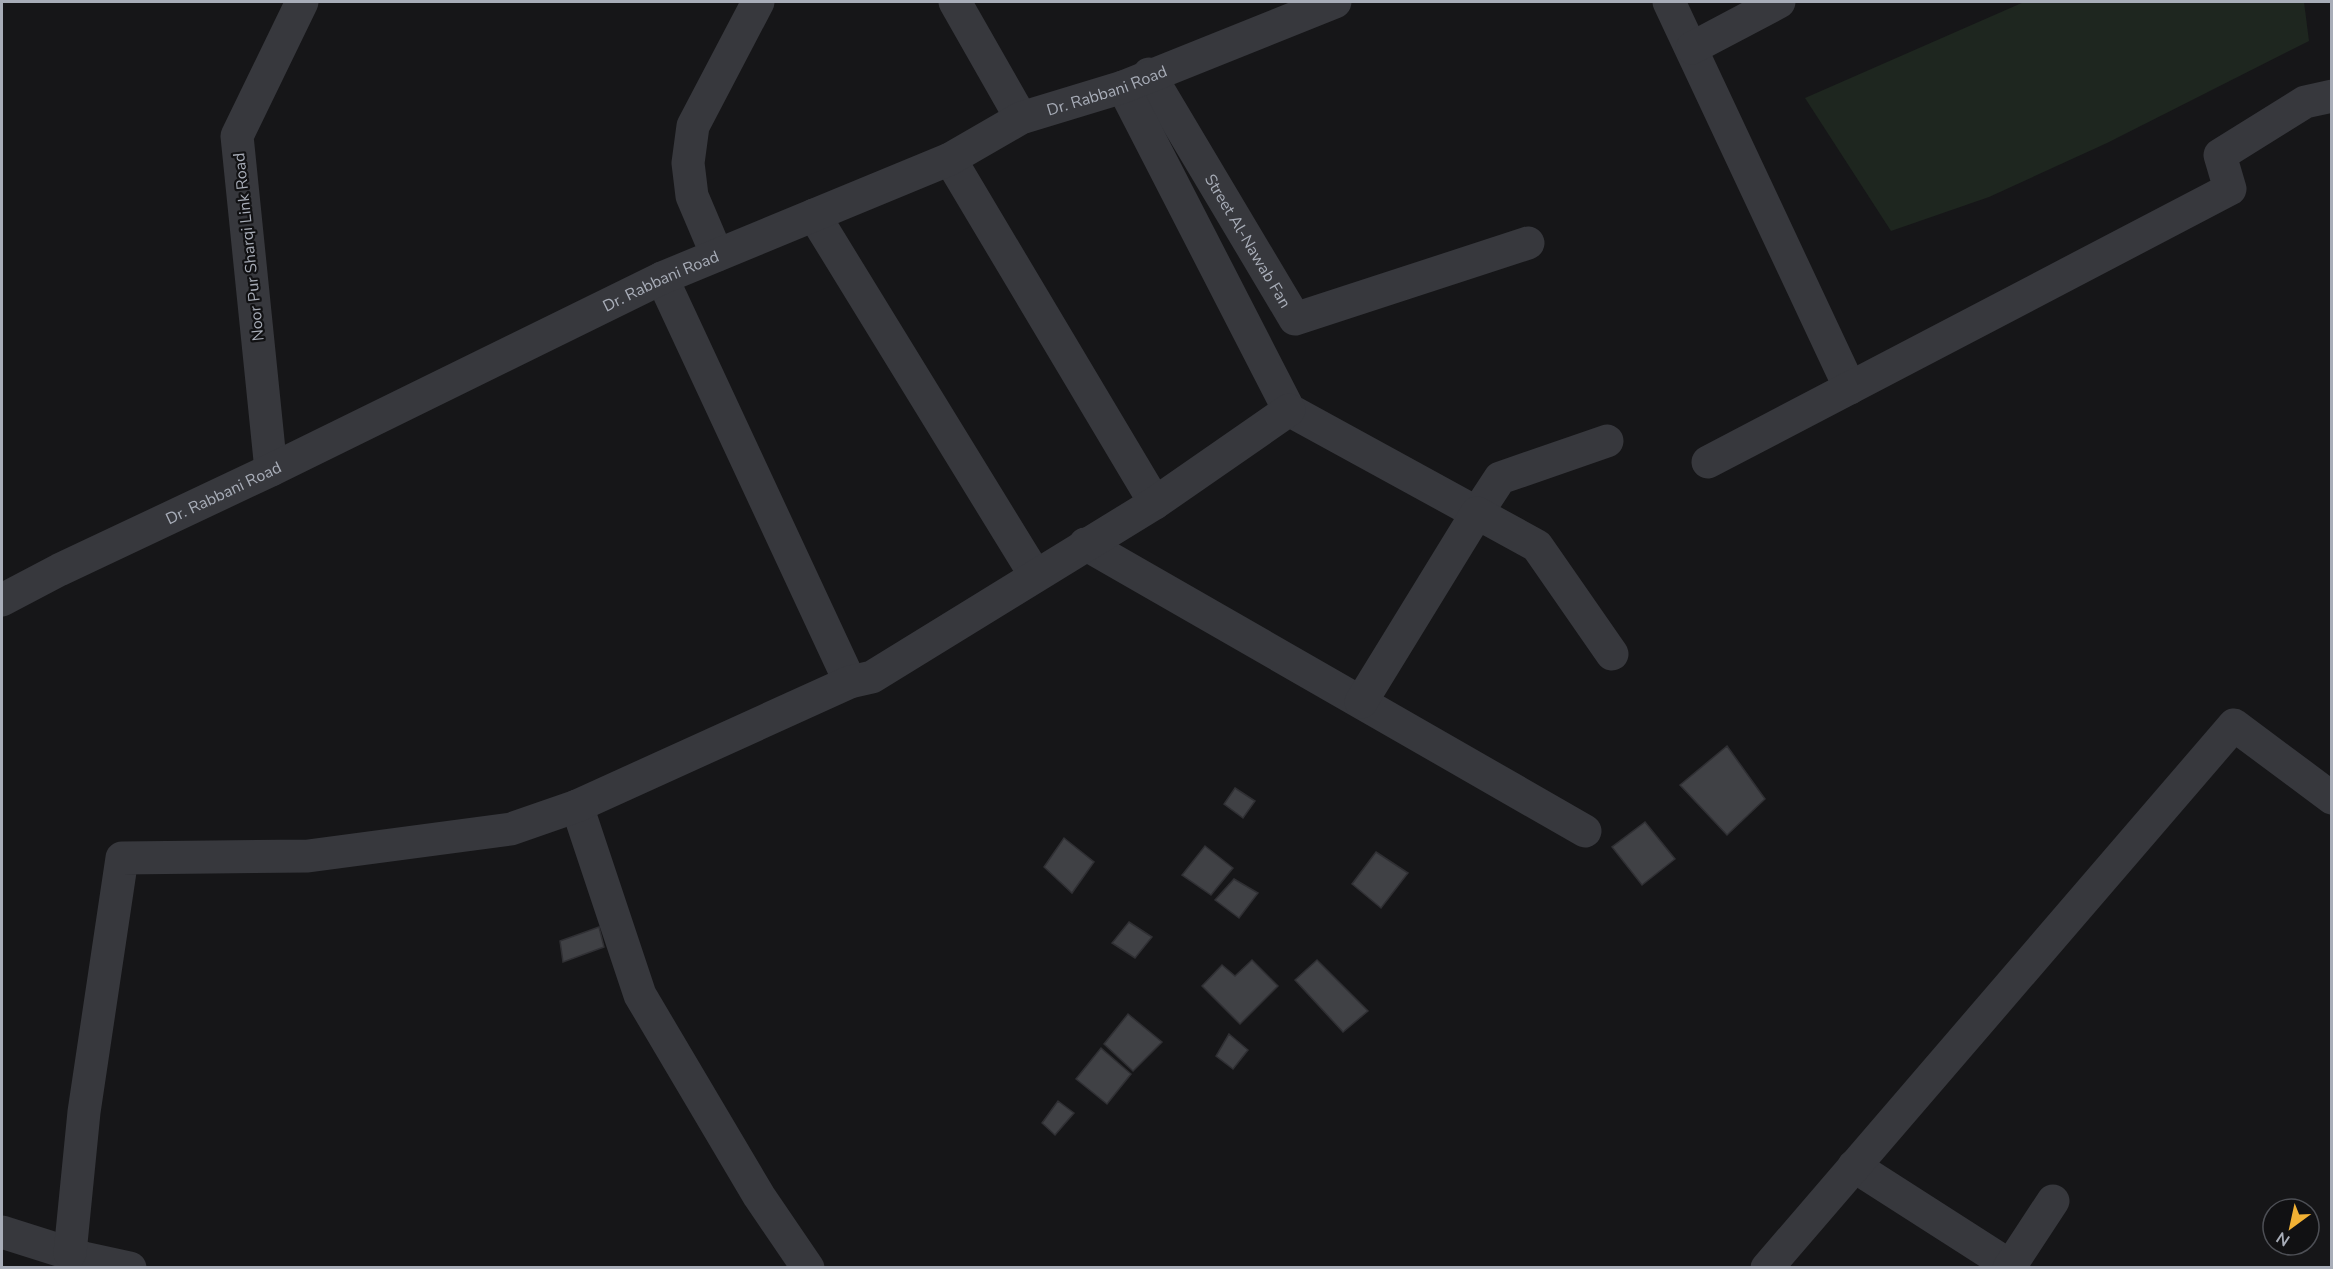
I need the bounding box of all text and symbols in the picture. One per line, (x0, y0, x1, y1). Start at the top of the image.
street label: Dr. Rabbani Road (1044, 61, 1170, 122)
street label: Noor Pur Sharqi Link Road (228, 152, 270, 342)
street label: Street Al-Nawab Fan (1199, 170, 1296, 312)
street label: Dr. Rabbani Road (599, 246, 722, 318)
street label: Dr. Rabbani Road (162, 457, 285, 530)
north arrow (2261, 1197, 2321, 1257)
text: N (2272, 1226, 2294, 1251)

